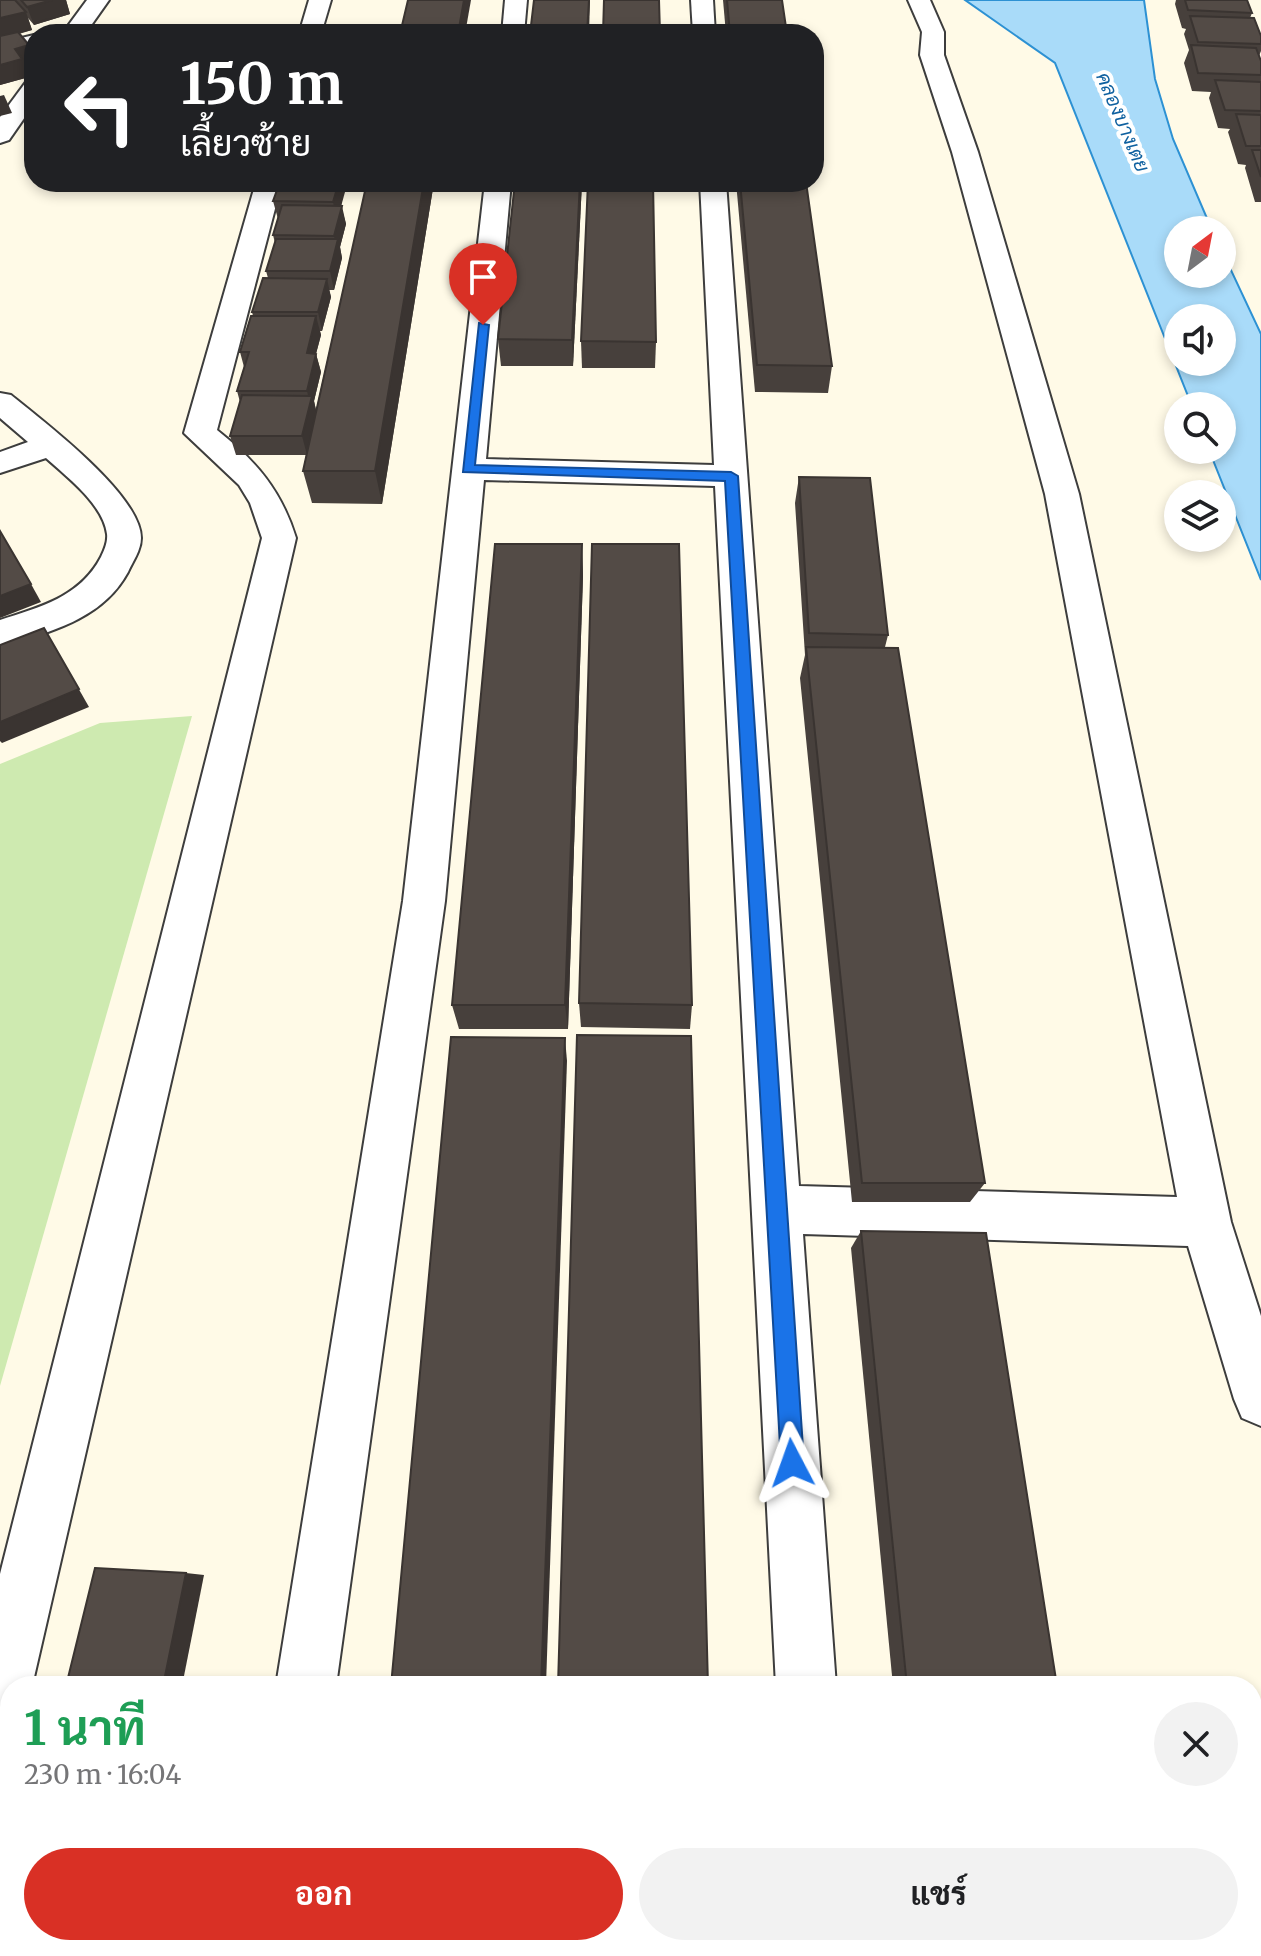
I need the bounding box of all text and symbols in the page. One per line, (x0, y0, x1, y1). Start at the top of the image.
text: 150 m (180, 49, 343, 119)
icon: left (48, 56, 152, 160)
water label: คลองบางเตย (1091, 68, 1156, 176)
text: เลี้ยวซ้าย (180, 121, 311, 166)
north arrow (1164, 216, 1236, 288)
map controls (1164, 216, 1236, 552)
pin (449, 243, 517, 325)
icon: arrive (461, 255, 505, 299)
button: sound (1164, 304, 1236, 376)
button: search (1164, 392, 1236, 464)
button: layers (1164, 480, 1236, 552)
position arrow (750, 1421, 834, 1505)
text: 1 นาที (24, 1698, 146, 1758)
button: close (1154, 1702, 1238, 1786)
text: 230 m · 16:04 (24, 1758, 181, 1791)
button: ออก (24, 1848, 623, 1940)
button: แชร์ (639, 1848, 1238, 1940)

